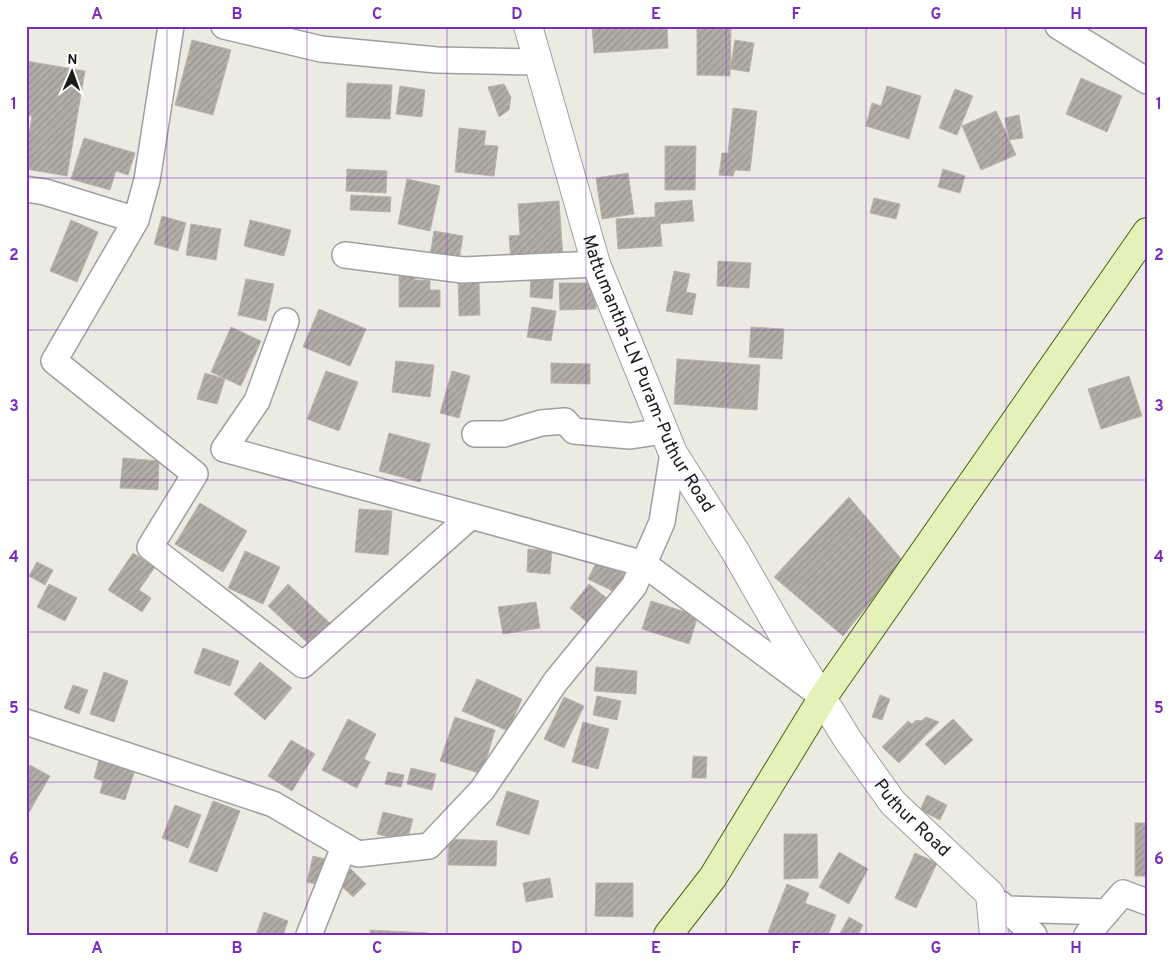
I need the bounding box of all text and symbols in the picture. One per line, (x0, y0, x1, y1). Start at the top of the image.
text: A (91, 5, 103, 25)
text: B (231, 5, 243, 25)
text: C (372, 5, 382, 25)
text: D (511, 5, 523, 25)
text: E (651, 5, 661, 25)
text: F (791, 5, 801, 25)
text: G (931, 5, 941, 25)
text: H (1070, 5, 1082, 25)
north arrow (48, 48, 98, 98)
text: N (67, 52, 78, 69)
text: 1 (11, 95, 17, 115)
text: 1 (1156, 95, 1162, 115)
street label: Mattumantha-LN Puram-Puthur Road (577, 232, 719, 517)
text: 2 (9, 246, 19, 266)
text: 2 (1154, 246, 1164, 266)
text: 3 (9, 397, 19, 417)
text: 3 (1154, 397, 1164, 417)
text: 4 (9, 548, 19, 568)
text: 4 (1154, 548, 1164, 568)
text: 5 (9, 699, 19, 719)
text: 5 (1154, 699, 1164, 719)
street label: Puthur Road (868, 775, 955, 862)
text: 6 (9, 850, 19, 870)
text: 6 (1154, 850, 1164, 870)
text: A (91, 939, 103, 959)
text: B (231, 939, 243, 959)
text: C (372, 939, 382, 959)
text: D (511, 939, 523, 959)
text: E (651, 939, 661, 959)
text: F (791, 939, 801, 959)
text: G (931, 939, 941, 959)
text: H (1070, 939, 1082, 959)

